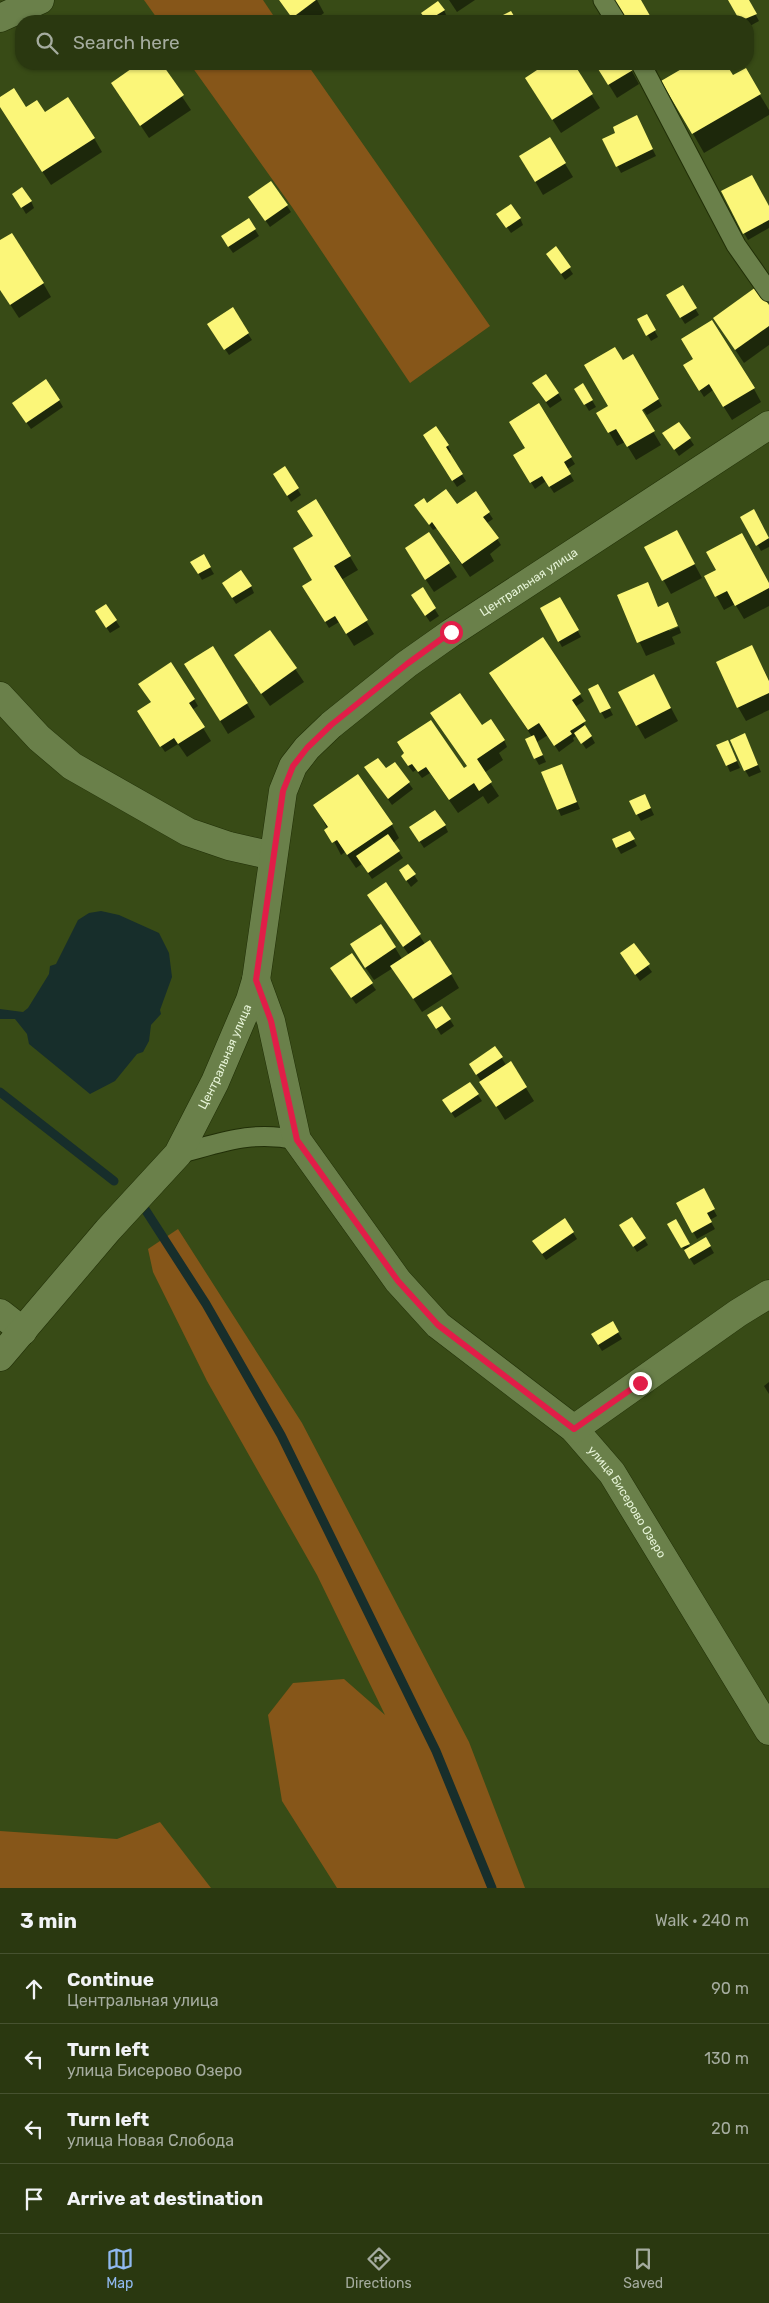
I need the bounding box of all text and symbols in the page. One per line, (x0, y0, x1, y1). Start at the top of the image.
search box (15, 15, 754, 70)
icon: search (33, 29, 61, 57)
text: Search here (73, 31, 180, 54)
street label: Центральная улица (477, 545, 580, 619)
route start (440, 621, 463, 644)
street label: Центральная улица (195, 1002, 254, 1112)
route end (629, 1372, 652, 1395)
street label: улица Бисерово Озеро (585, 1443, 669, 1560)
text: 3 min (20, 1908, 77, 1933)
text: Walk · 240 m (655, 1911, 749, 1930)
text: Continue (67, 1968, 154, 1991)
icon: ahead (20, 1975, 48, 2003)
text: 90 m (711, 1979, 749, 1998)
text: Центральная улица (67, 1991, 218, 2010)
text: Turn left (67, 2038, 149, 2061)
icon: left (20, 2045, 48, 2073)
text: 130 m (704, 2049, 749, 2068)
text: улица Бисерово Озеро (67, 2061, 242, 2080)
text: Turn left (67, 2108, 149, 2131)
icon: left (20, 2115, 48, 2143)
text: 20 m (711, 2119, 749, 2138)
text: улица Новая Слобода (67, 2131, 234, 2150)
icon: arrive (20, 2185, 48, 2213)
text: Arrive at destination (67, 2187, 263, 2210)
tab: Map (106, 2245, 134, 2292)
tab: Directions (345, 2245, 412, 2292)
tab: Saved (623, 2245, 663, 2292)

